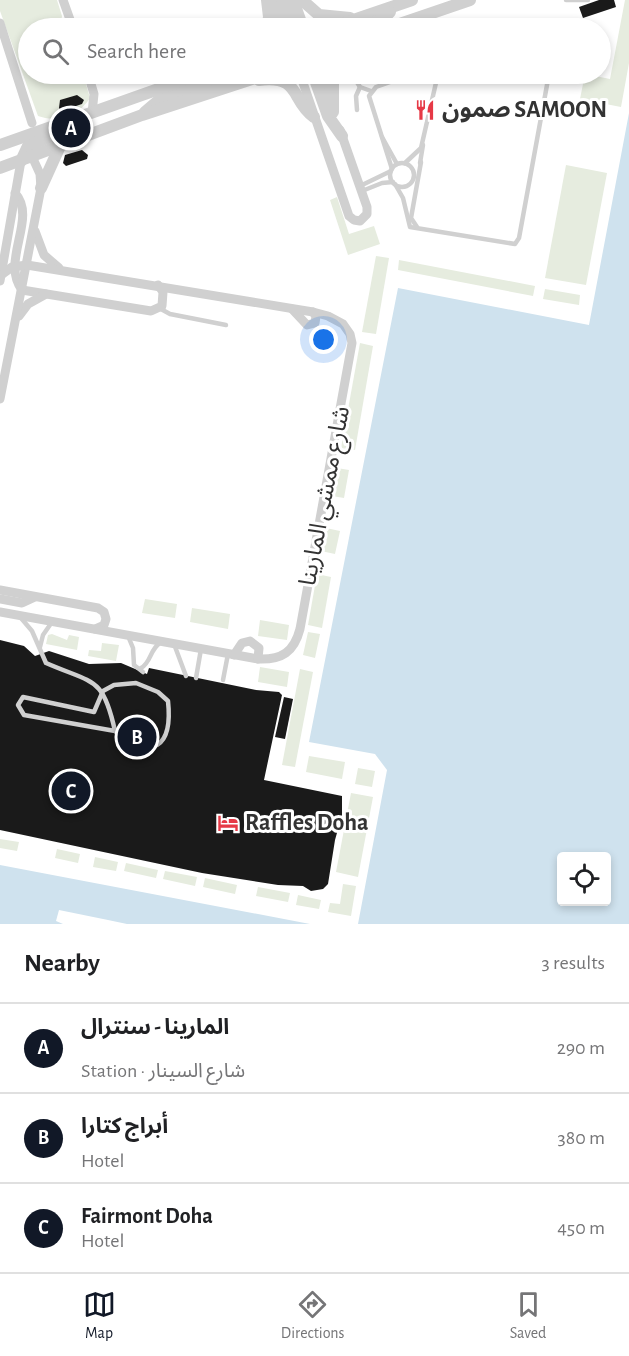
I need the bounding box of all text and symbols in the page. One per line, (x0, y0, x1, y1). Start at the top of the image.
search box (18, 18, 611, 84)
icon: search (39, 35, 72, 68)
text: Search here (87, 40, 186, 62)
restaurant icon: صمون SAMOON (413, 98, 437, 122)
place label: صمون SAMOON (442, 98, 607, 123)
pin: A (52, 106, 90, 150)
your location (309, 325, 338, 354)
street label: شارع ممشي المارينا (296, 404, 360, 589)
pin: B (118, 714, 156, 760)
pin: C (52, 768, 90, 814)
hotel icon: Raffles Doha (216, 811, 240, 835)
place label: Raffles Doha (245, 811, 369, 835)
map controls (557, 852, 611, 906)
button: locate (557, 852, 611, 906)
text: Nearby (24, 950, 100, 976)
text: 3 results (541, 953, 605, 973)
text: المارينا - سنترال (81, 1016, 229, 1038)
text: A (38, 1038, 50, 1058)
text: 290 m (557, 1038, 605, 1058)
text: Station · شارع السينار (81, 1061, 245, 1081)
text: أبراج كتارا (81, 1115, 168, 1137)
text: B (38, 1128, 49, 1148)
text: 380 m (557, 1128, 605, 1148)
text: Hotel (81, 1151, 124, 1171)
text: Fairmont Doha (81, 1205, 213, 1227)
text: C (38, 1218, 49, 1238)
text: 450 m (557, 1218, 605, 1238)
text: Hotel (81, 1231, 124, 1251)
tab: Map (83, 1288, 116, 1343)
tab: Directions (281, 1288, 345, 1343)
tab: Saved (510, 1288, 546, 1343)

